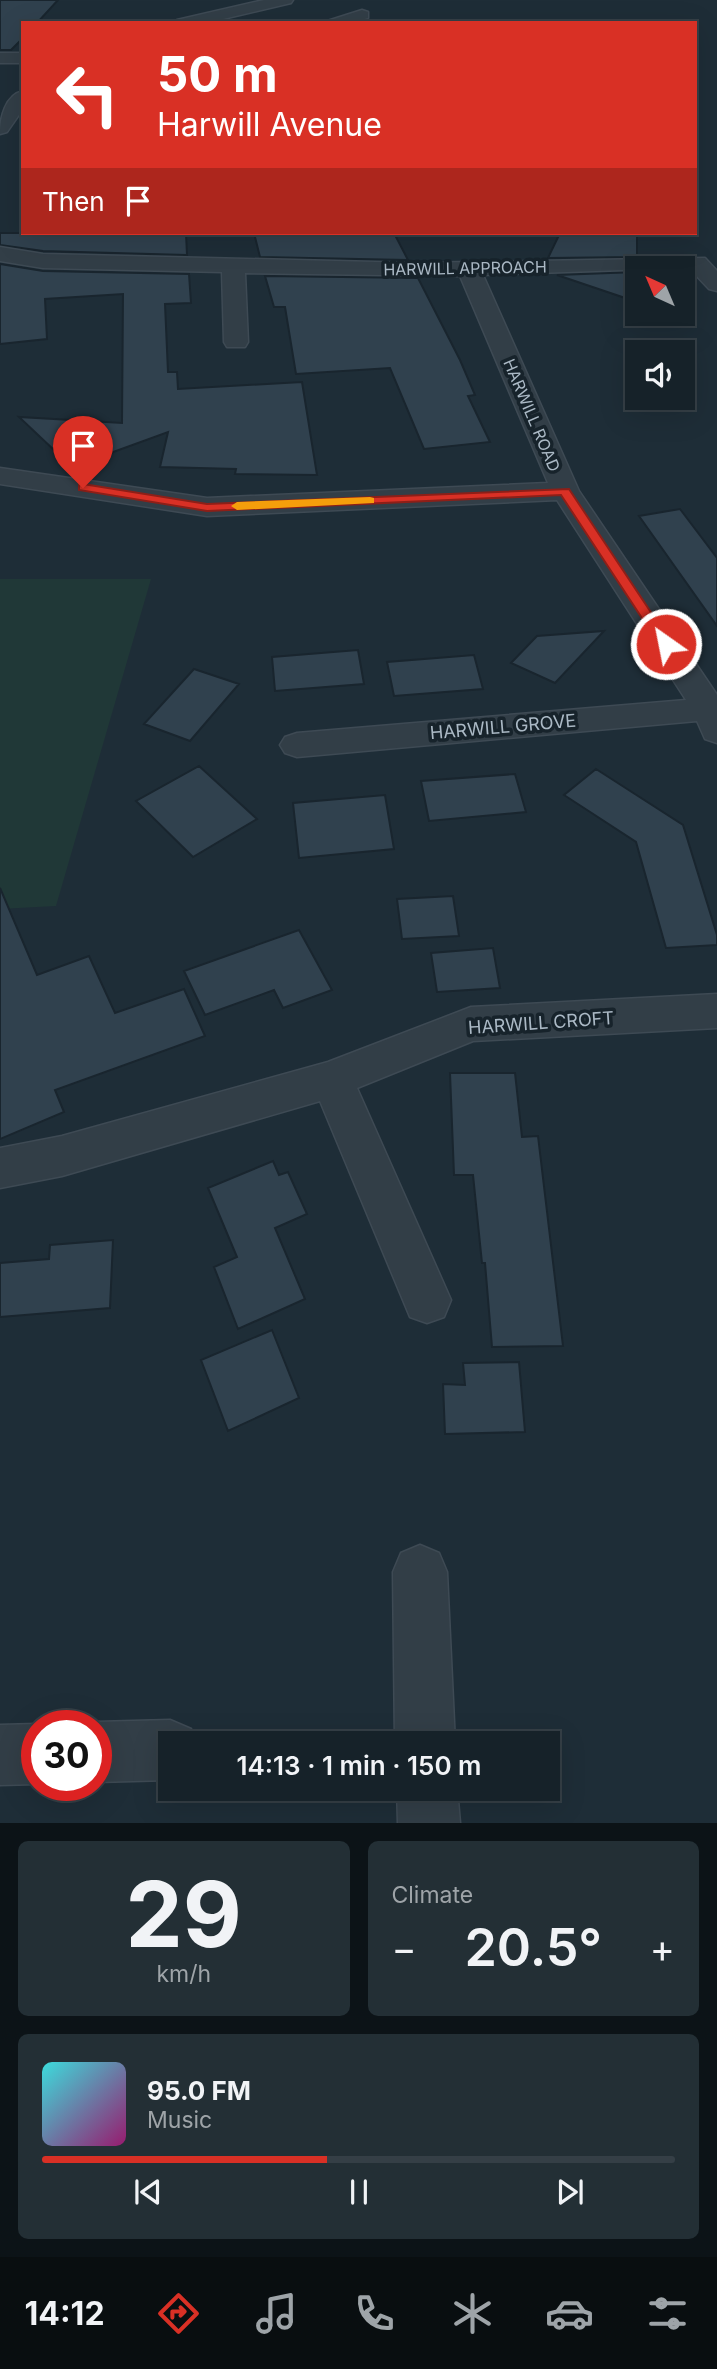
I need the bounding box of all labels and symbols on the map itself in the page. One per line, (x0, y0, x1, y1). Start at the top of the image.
north arrow (625, 256, 695, 326)
street label: HARWILL APPROACH (383, 257, 547, 279)
street label: HARWILL ROAD (499, 356, 565, 474)
pin (53, 416, 113, 488)
position arrow (629, 607, 703, 681)
street label: HARWILL GROVE (429, 710, 577, 743)
street label: HARWILL CROFT (467, 1007, 615, 1038)
speed limit sign: 30 (21, 1710, 112, 1801)

